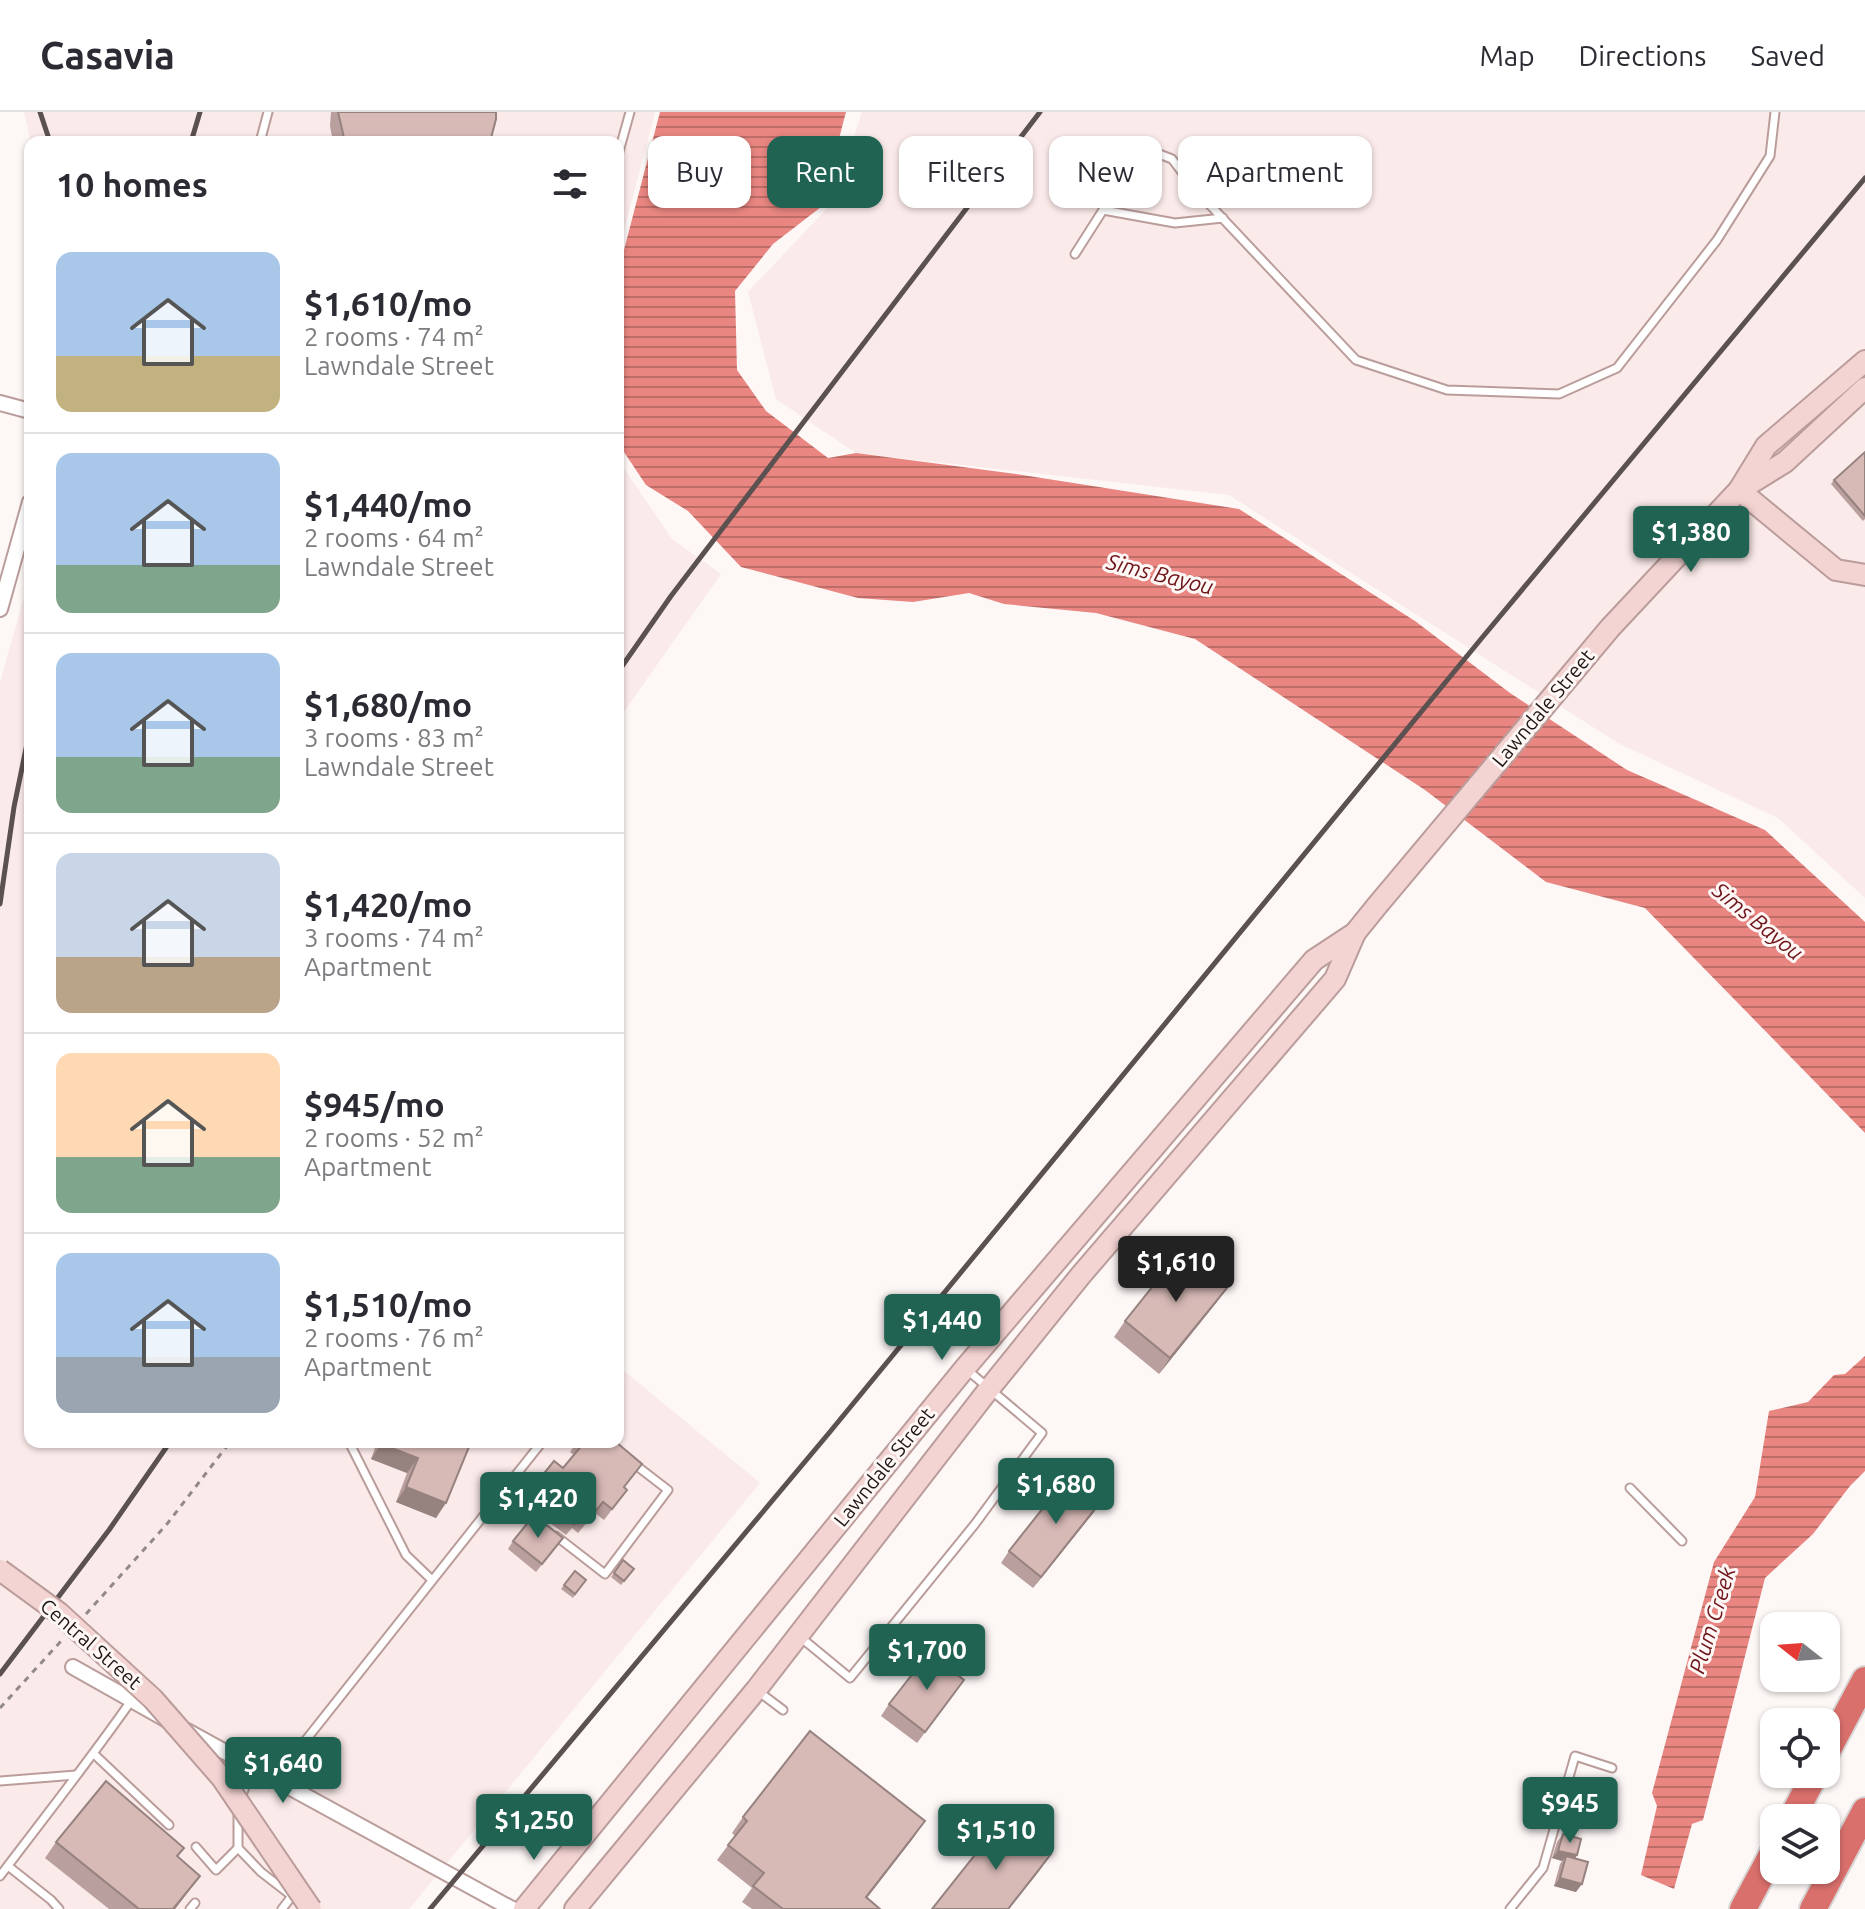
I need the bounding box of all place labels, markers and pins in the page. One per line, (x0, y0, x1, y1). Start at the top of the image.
pin: $1,380 (1626, 506, 1756, 574)
pin: $1,610 (1111, 1236, 1241, 1304)
pin: $1,440 (877, 1294, 1007, 1362)
pin: $1,680 (991, 1458, 1121, 1526)
pin: $1,420 (473, 1472, 603, 1540)
pin: $1,700 (862, 1624, 992, 1692)
pin: $1,640 (218, 1737, 348, 1805)
pin: $945 (1523, 1777, 1617, 1845)
pin: $1,250 (469, 1794, 599, 1862)
pin: $1,510 (931, 1804, 1061, 1872)

